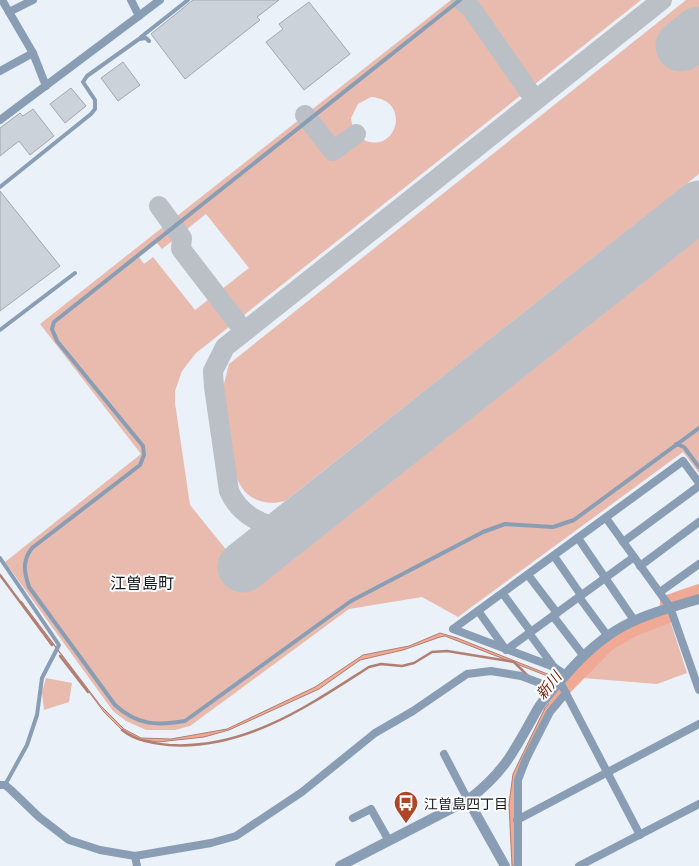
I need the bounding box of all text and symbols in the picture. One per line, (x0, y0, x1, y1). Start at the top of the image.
district label: 江曽島町 (110, 573, 174, 593)
water label: 新川 (532, 666, 566, 702)
bus stop icon: 江曽島四丁目 (393, 790, 419, 824)
place label: 江曽島四丁目 (424, 795, 508, 812)

